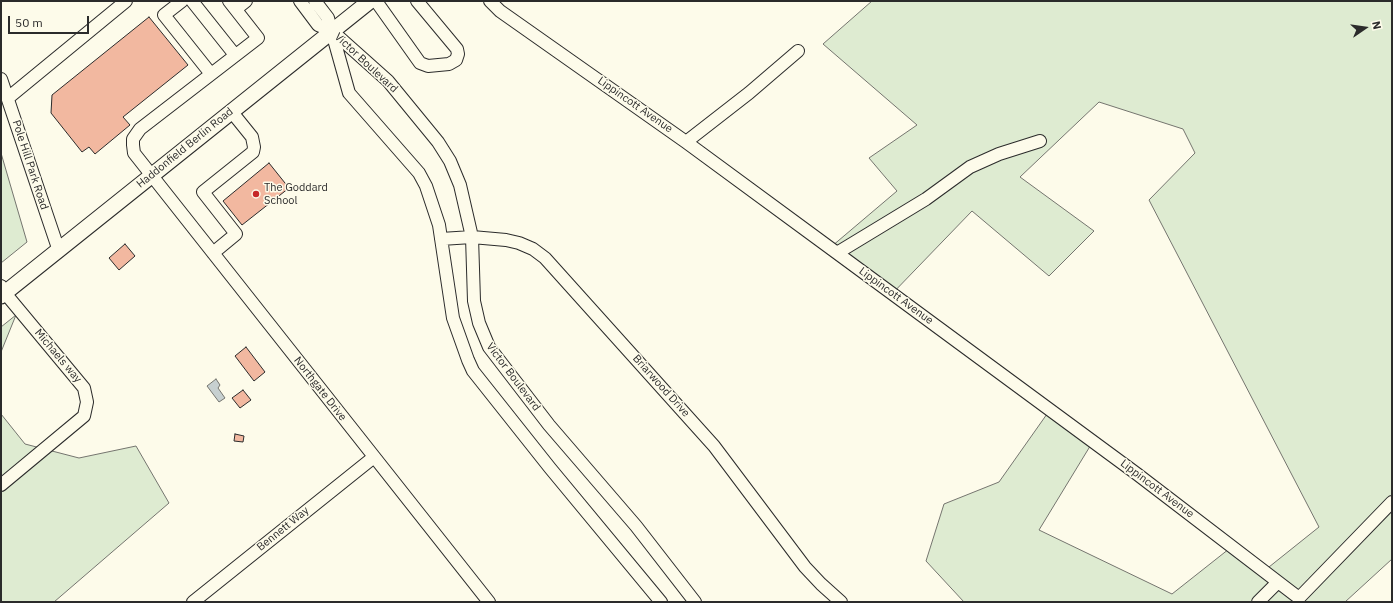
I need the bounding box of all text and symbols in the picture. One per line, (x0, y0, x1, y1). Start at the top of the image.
scale bar (10, 8, 91, 34)
north arrow (1345, 8, 1385, 48)
text: 50 m (15, 15, 43, 30)
text: N (1369, 20, 1384, 31)
street label: Victor Boulevard (332, 30, 400, 96)
street label: Lippincott Avenue (595, 74, 675, 136)
street label: Haddonfield Berlin Road (134, 105, 236, 191)
street label: Pole Hill Park Road (9, 119, 51, 211)
place label: The Goddard School (264, 181, 328, 207)
marker: The Goddard School (251, 189, 261, 199)
street label: Lippincott Avenue (856, 265, 936, 327)
street label: Michaels way (32, 326, 84, 386)
street label: Victor Boulevard (483, 340, 543, 414)
street label: Briarwood Drive (630, 352, 692, 420)
street label: Northgate Drive (291, 354, 349, 424)
street label: Lippincott Avenue (1118, 457, 1196, 521)
street label: Bennett Way (254, 504, 312, 554)

